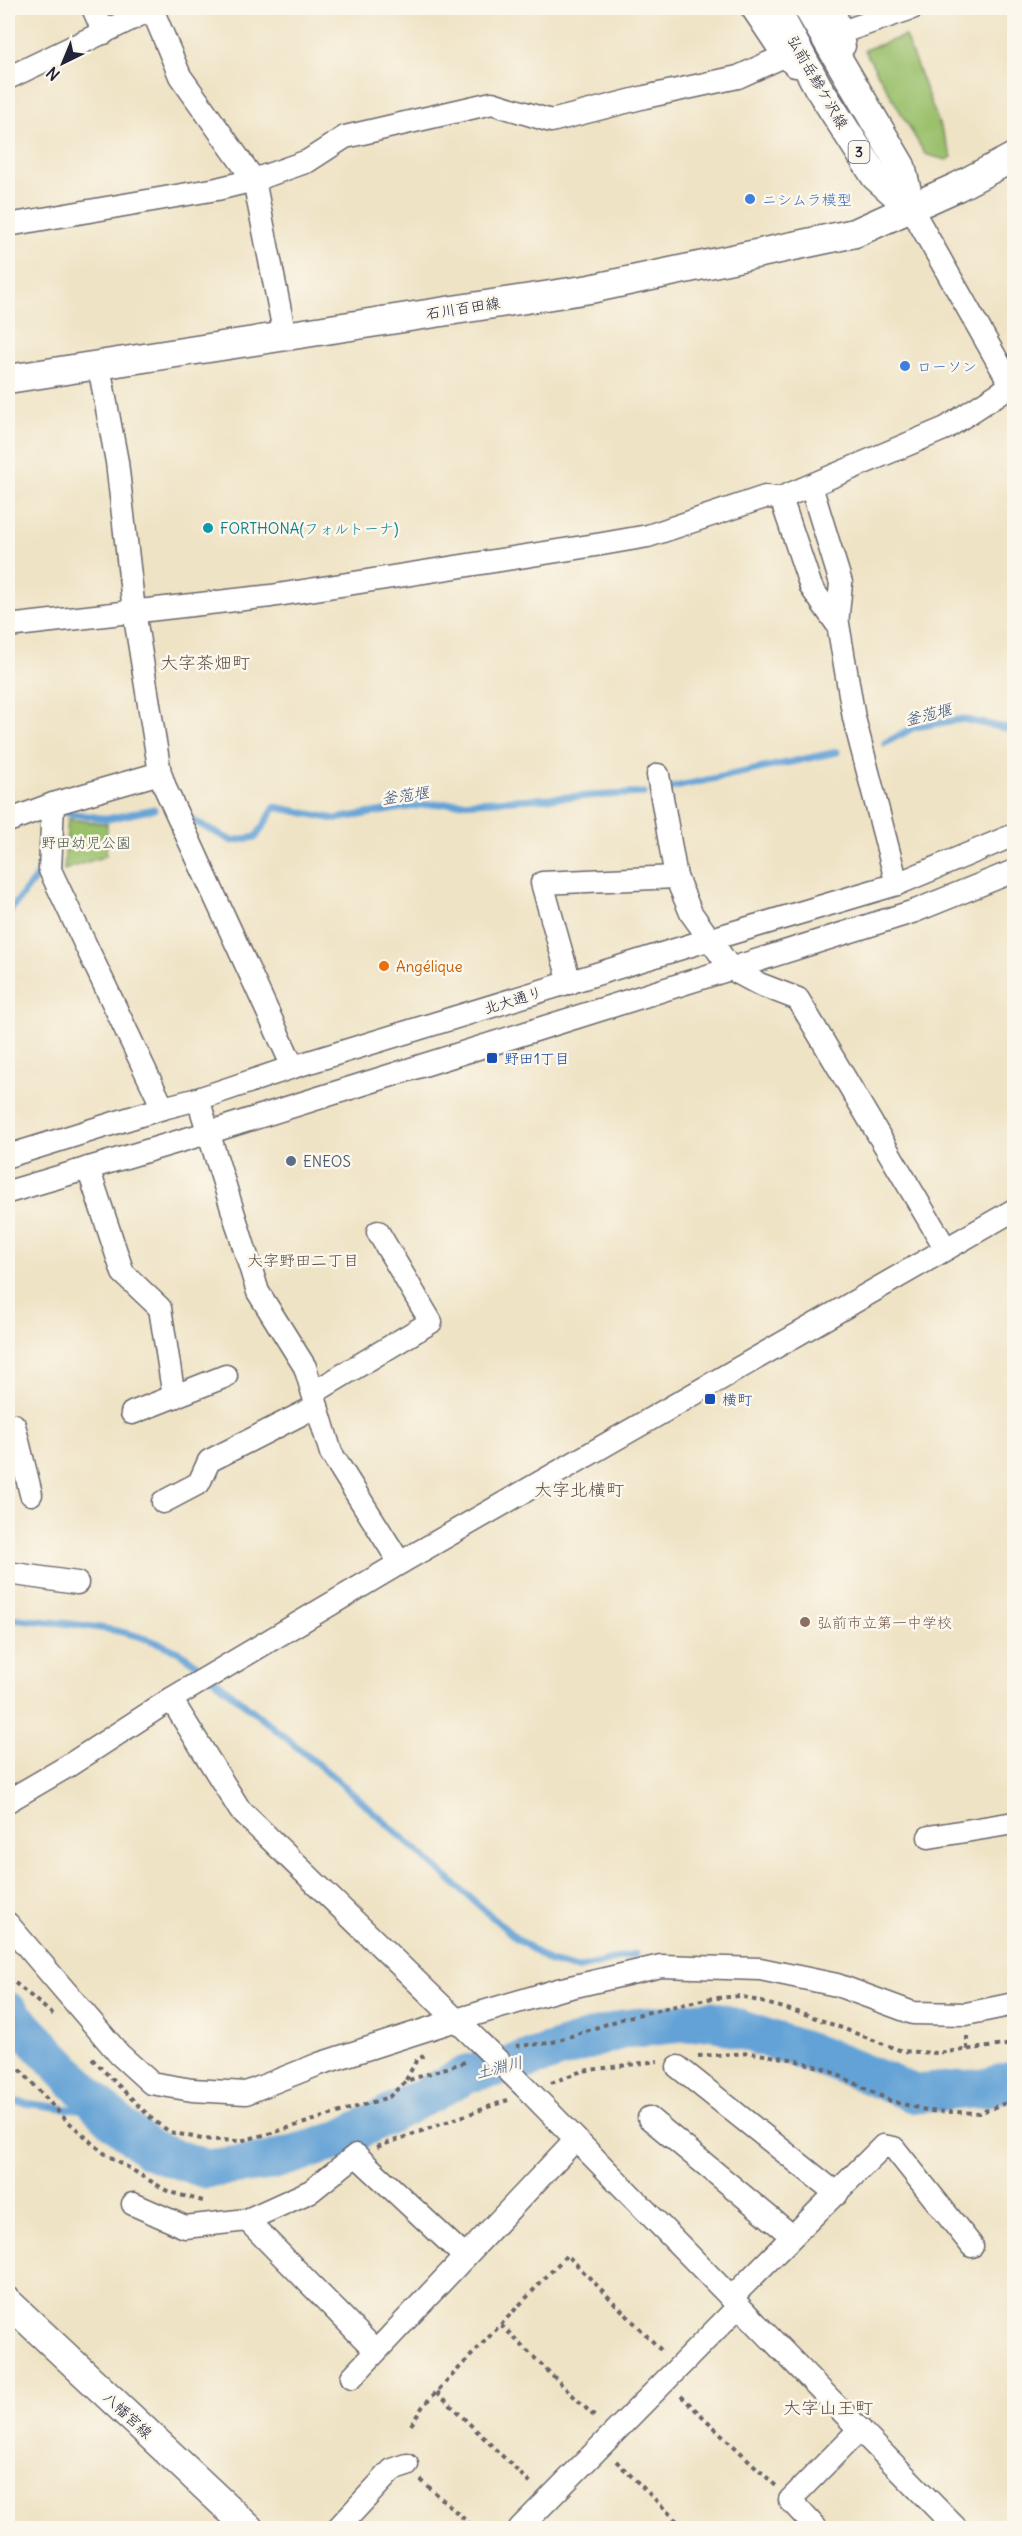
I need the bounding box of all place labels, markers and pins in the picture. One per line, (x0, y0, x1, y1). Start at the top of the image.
place label: ニシムラ模型 (762, 190, 852, 209)
marker: ニシムラ模型 (743, 192, 757, 206)
place label: ローソン (917, 357, 977, 376)
marker: ローソン (898, 359, 912, 373)
place label: FORTHONA(フォルトーナ) (220, 519, 399, 538)
marker: FORTHONA(フォルトーナ) (201, 521, 215, 535)
place label: Angélique (396, 957, 463, 976)
marker: Angélique (377, 959, 391, 973)
place label: 野田1丁目 (504, 1049, 570, 1068)
marker: 野田1丁目 (485, 1051, 499, 1065)
place label: ENEOS (303, 1152, 351, 1171)
marker: ENEOS (284, 1154, 298, 1168)
place label: 横町 (722, 1390, 753, 1409)
marker: 横町 (703, 1392, 717, 1406)
place label: 弘前市立第一中学校 (817, 1613, 952, 1632)
marker: 弘前市立第一中学校 (798, 1615, 812, 1629)

